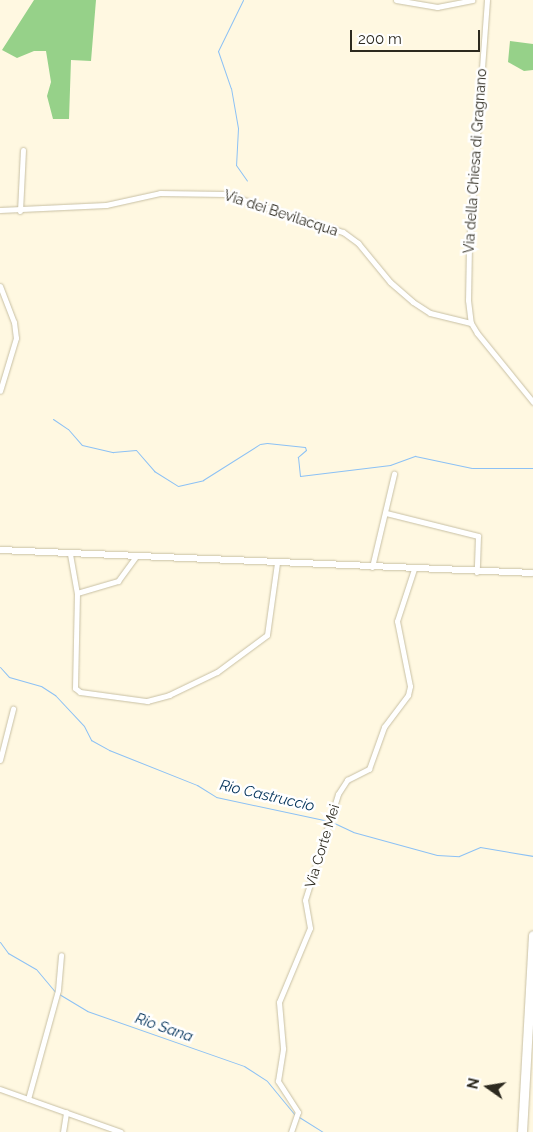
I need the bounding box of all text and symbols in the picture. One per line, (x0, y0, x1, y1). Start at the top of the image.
scale bar (353, 20, 483, 52)
text: 200 m (358, 30, 402, 48)
street label: Via della Chiesa di Gragnano (460, 68, 490, 254)
street label: Via dei Bevilacqua (222, 187, 340, 239)
water label: Rio Castruccio (218, 776, 316, 816)
street label: Via Corte Mei (301, 802, 343, 890)
water label: Rio Sana (133, 1010, 195, 1046)
north arrow (463, 1062, 513, 1112)
text: N (464, 1077, 482, 1091)

